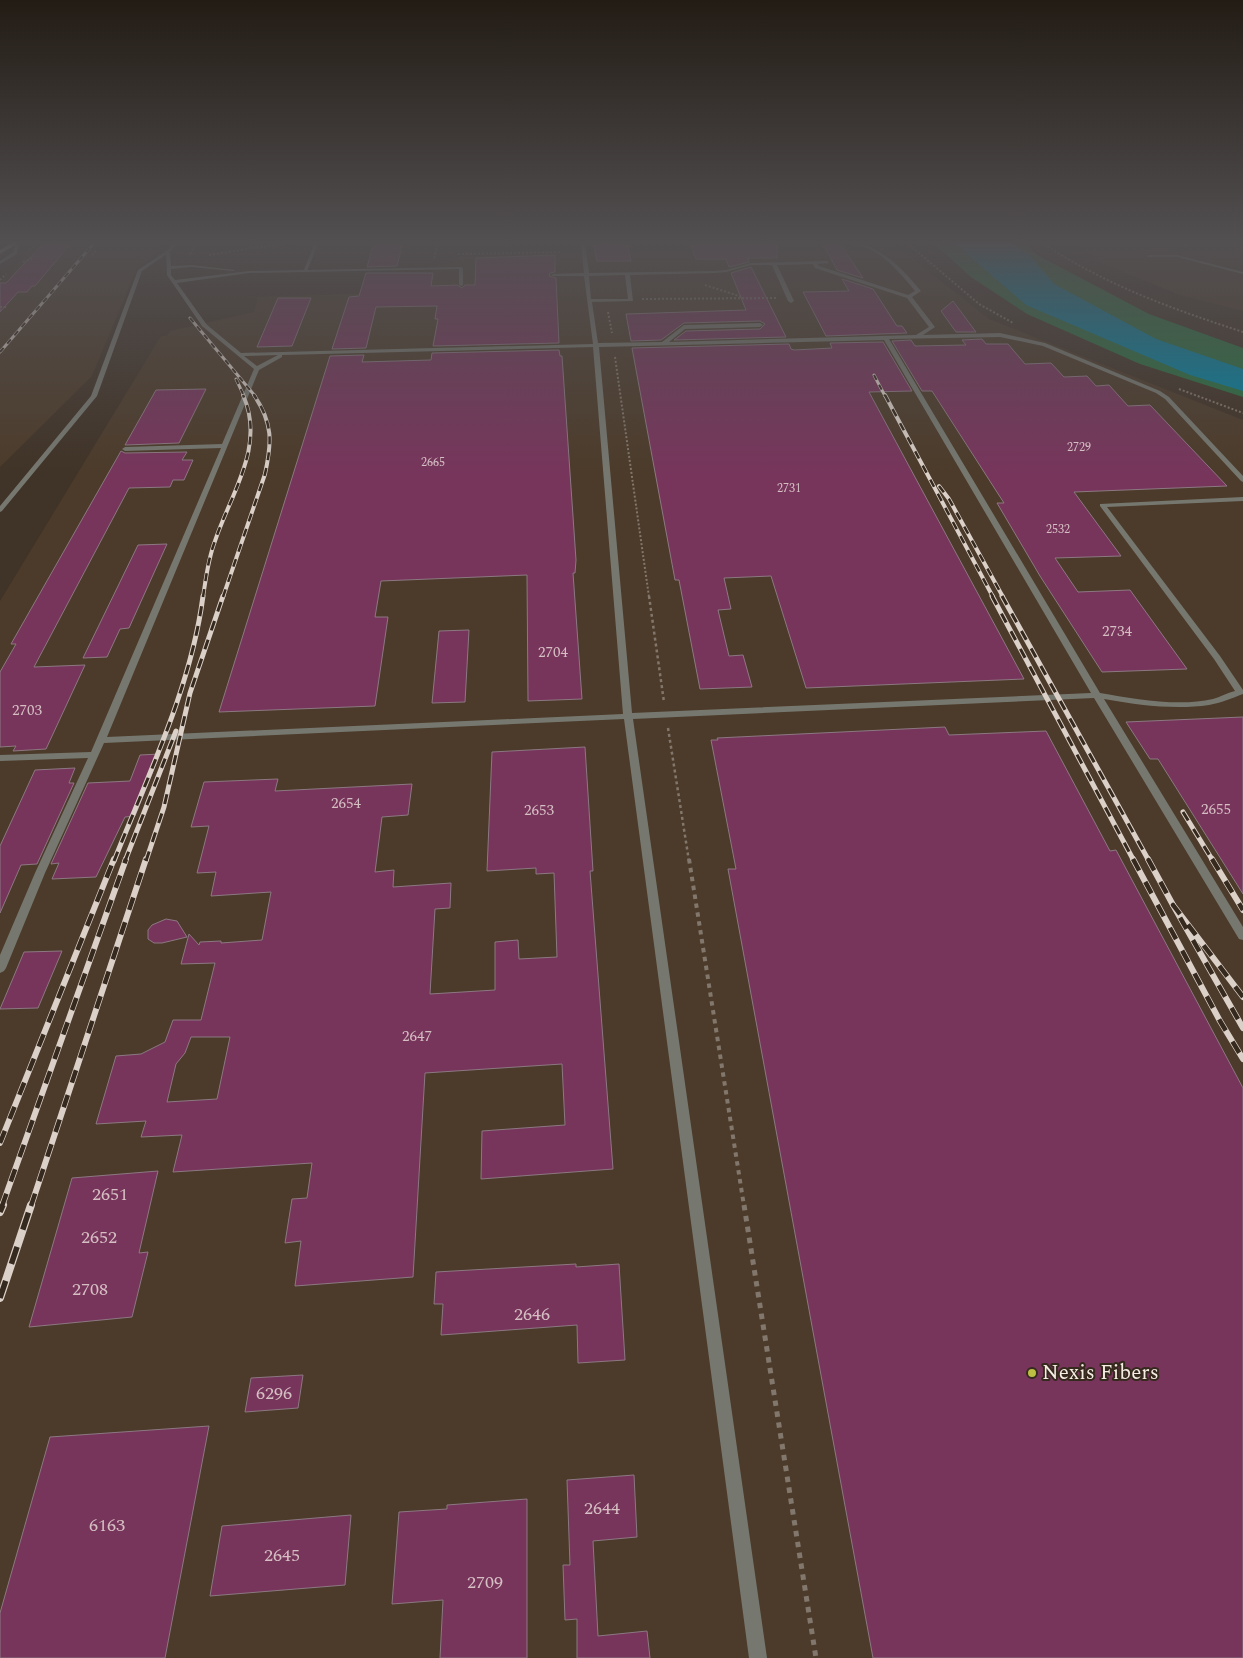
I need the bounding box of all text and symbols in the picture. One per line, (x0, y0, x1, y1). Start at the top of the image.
house number: 2729 (1067, 438, 1091, 457)
house number: 2665 (421, 453, 445, 472)
house number: 2731 (777, 479, 801, 498)
house number: 2532 (1046, 520, 1070, 539)
house number: 2734 (1102, 620, 1132, 643)
house number: 2704 (538, 641, 568, 664)
house number: 2703 (12, 699, 42, 722)
house number: 2654 (331, 792, 361, 815)
house number: 2655 (1201, 798, 1231, 821)
house number: 2653 (524, 799, 554, 822)
house number: 2647 (402, 1025, 432, 1048)
house number: 2651 (92, 1181, 128, 1208)
house number: 2652 (81, 1224, 117, 1251)
house number: 2708 (72, 1276, 108, 1303)
house number: 2646 (514, 1301, 550, 1328)
place label: Nexis Fibers (1042, 1357, 1159, 1389)
marker: Nexis Fibers (1026, 1367, 1038, 1379)
house number: 6296 (256, 1380, 292, 1407)
house number: 2644 (584, 1495, 620, 1522)
house number: 6163 (89, 1512, 125, 1539)
house number: 2645 (264, 1542, 300, 1569)
house number: 2709 (467, 1569, 503, 1596)

